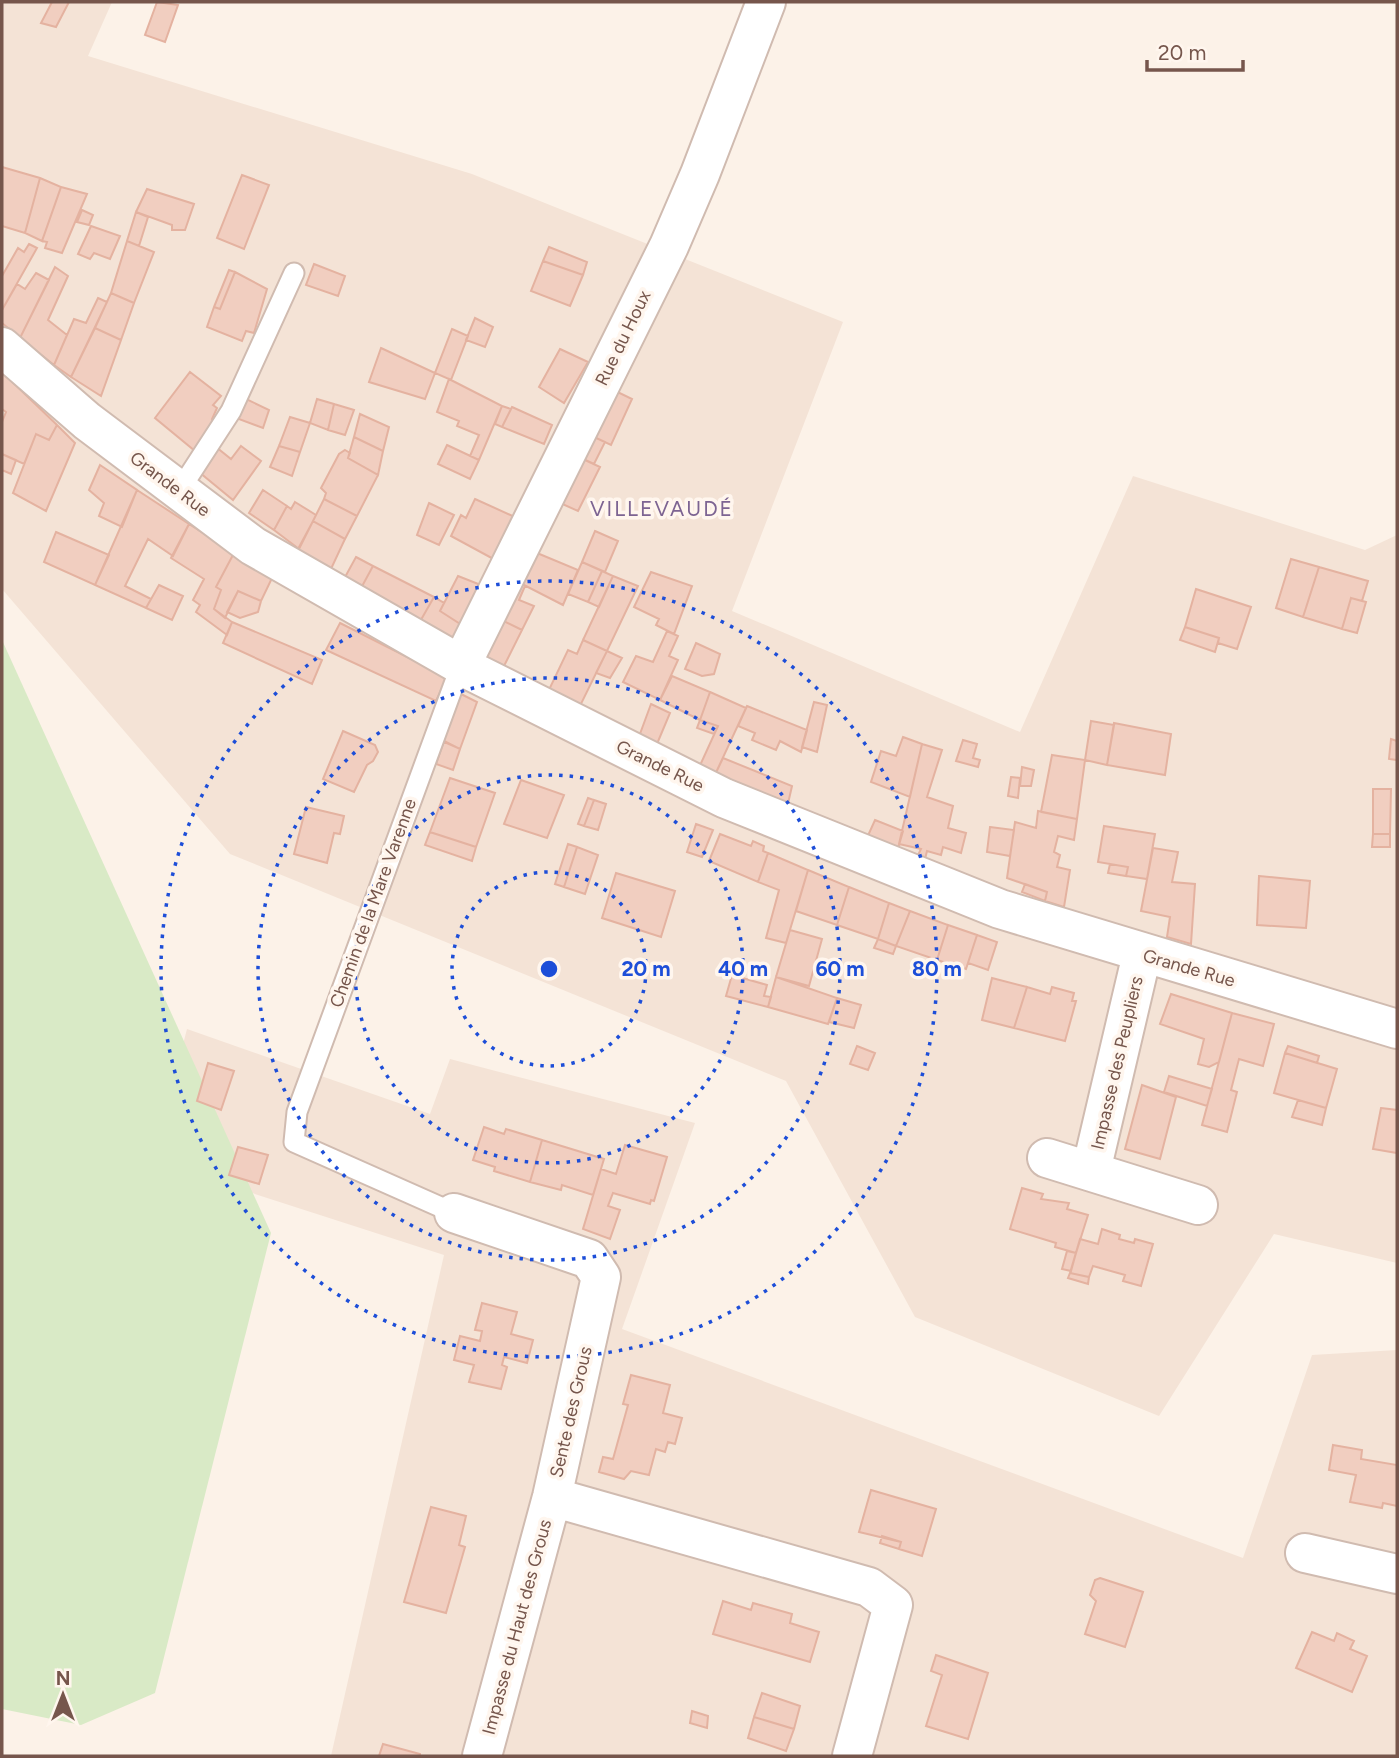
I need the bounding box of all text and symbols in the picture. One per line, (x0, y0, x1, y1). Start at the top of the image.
scale bar (1147, 28, 1243, 72)
text: 20 m (1158, 40, 1206, 65)
street label: Rue du Houx (590, 286, 656, 389)
street label: Grande Rue (125, 447, 215, 521)
district label: VILLEVAUDÉ (590, 496, 734, 521)
street label: Grande Rue (613, 735, 708, 797)
street label: Chemin de la Mare Varenne (325, 795, 421, 1010)
street label: Grande Rue (1140, 944, 1238, 992)
text: 20 m (621, 956, 671, 981)
text: 40 m (718, 956, 768, 981)
text: 60 m (815, 956, 865, 981)
text: 80 m (912, 956, 962, 981)
centre of rings (537, 957, 561, 981)
street label: Impasse des Peupliers (1086, 974, 1148, 1152)
street label: Sente des Grous (545, 1344, 597, 1480)
street label: Impasse du Haut des Grous (478, 1517, 556, 1737)
north arrow (28, 1660, 98, 1730)
text: N (56, 1667, 70, 1690)

